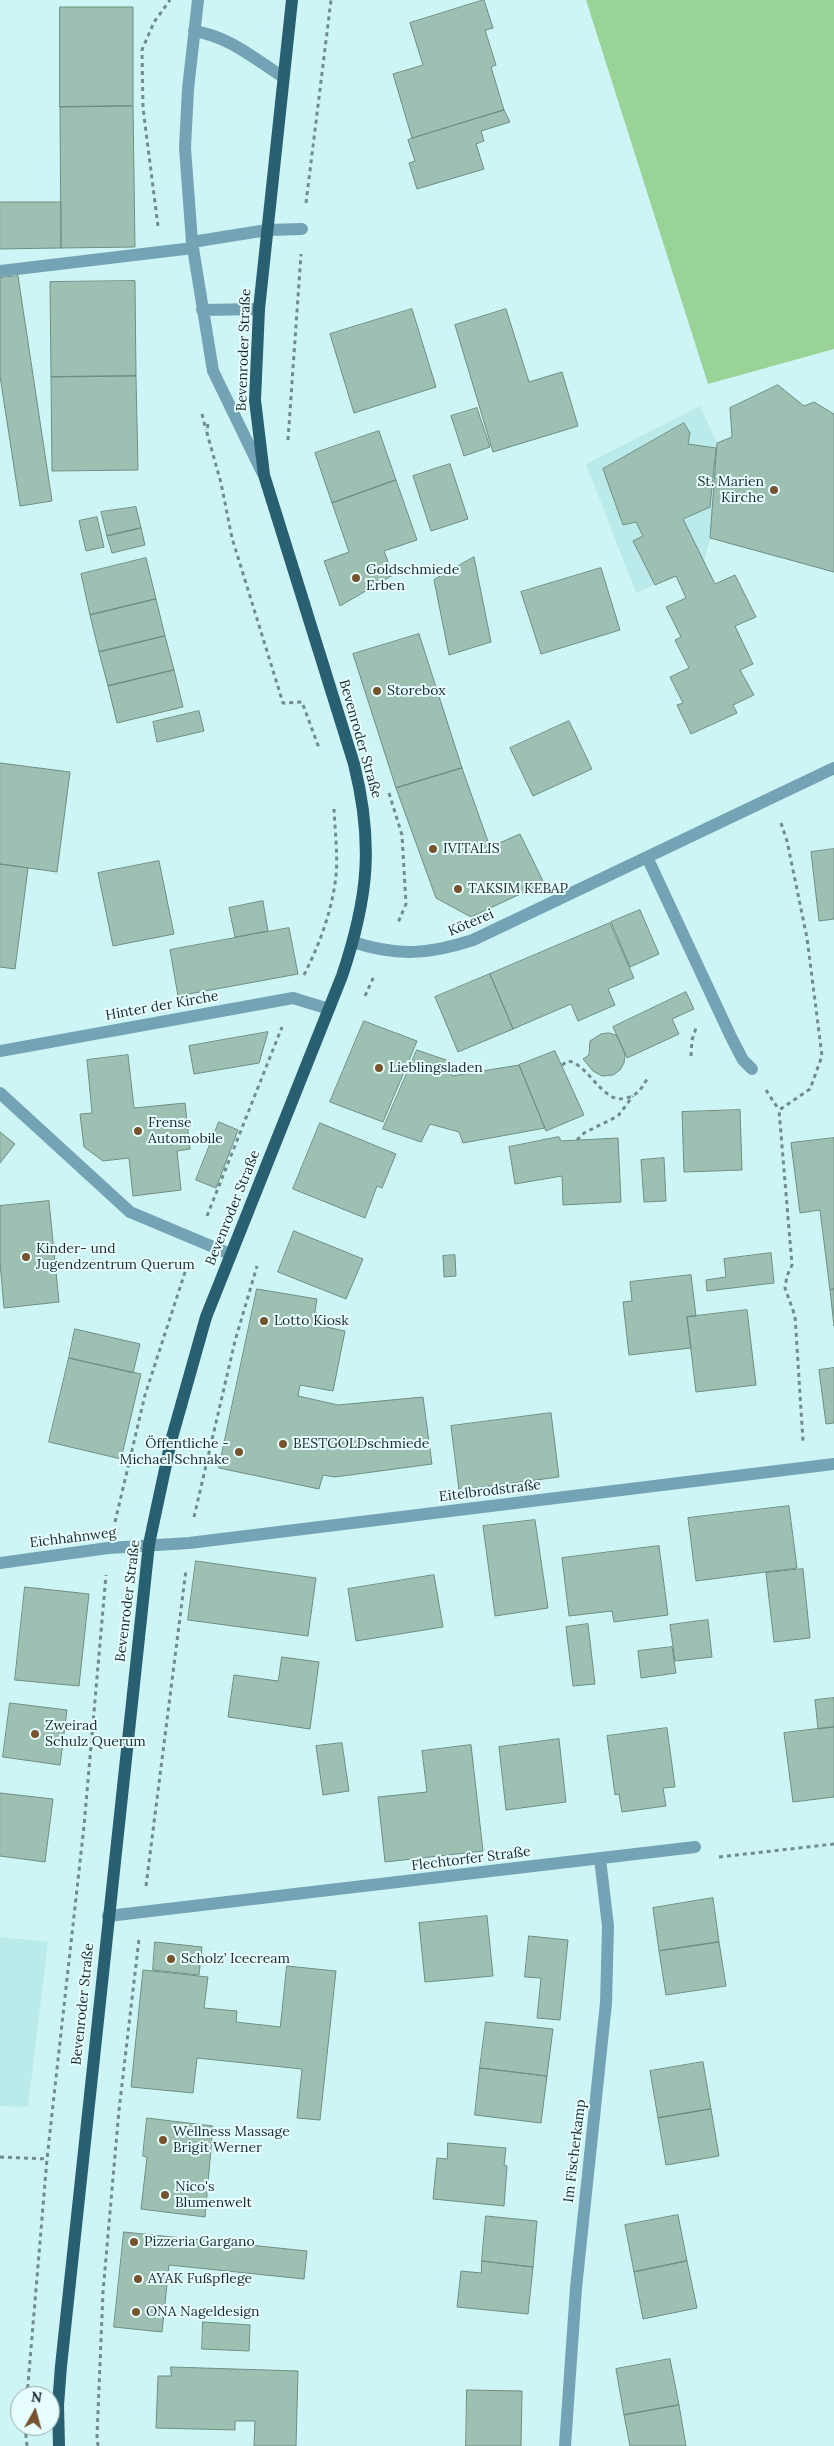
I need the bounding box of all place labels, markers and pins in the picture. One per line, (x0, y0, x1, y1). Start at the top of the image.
place label: St. Marien Kirche (697, 474, 764, 507)
marker: St. Marien Kirche (768, 484, 780, 496)
place label: Goldschmiede Erben (366, 562, 459, 594)
marker: Goldschmiede Erben (350, 572, 362, 584)
place label: Storebox (387, 683, 446, 699)
marker: Storebox (371, 685, 383, 697)
place label: IVITALIS (443, 841, 500, 857)
marker: IVITALIS (427, 843, 439, 855)
place label: TAKSIM KEBAP (468, 881, 568, 897)
marker: TAKSIM KEBAP (452, 883, 464, 895)
place label: Lieblingsladen (389, 1060, 483, 1076)
marker: Lieblingsladen (373, 1062, 385, 1074)
place label: Frense Automobile (148, 1115, 223, 1148)
marker: Frense Automobile (132, 1125, 144, 1137)
place label: Kinder- und Jugendzentrum Querum (36, 1241, 195, 1274)
marker: Kinder- und Jugendzentrum Querum (20, 1251, 32, 1263)
place label: Lotto Kiosk (274, 1313, 349, 1329)
marker: Lotto Kiosk (258, 1315, 270, 1327)
place label: Öffentliche - Michael Schnake (120, 1436, 229, 1468)
place label: BESTGOLDschmiede (293, 1436, 429, 1452)
marker: BESTGOLDschmiede (277, 1438, 289, 1450)
marker: Öffentliche - Michael Schnake (233, 1446, 245, 1458)
place label: Zweirad Schulz Querum (45, 1718, 146, 1750)
marker: Zweirad Schulz Querum (29, 1728, 41, 1740)
place label: Scholz’ Icecream (181, 1951, 290, 1967)
marker: Scholz’ Icecream (165, 1953, 177, 1965)
place label: Wellness Massage Brigit Werner (173, 2124, 290, 2156)
marker: Wellness Massage Brigit Werner (157, 2134, 169, 2146)
place label: Nico's Blumenwelt (175, 2179, 252, 2212)
marker: Nico's Blumenwelt (159, 2189, 171, 2201)
place label: Pizzeria Gargano (144, 2234, 255, 2250)
marker: Pizzeria Gargano (128, 2236, 140, 2248)
place label: AYAK Fußpflege (148, 2271, 252, 2287)
marker: AYAK Fußpflege (132, 2273, 144, 2285)
place label: ONA Nageldesign (146, 2304, 260, 2320)
marker: ONA Nageldesign (130, 2306, 142, 2318)

